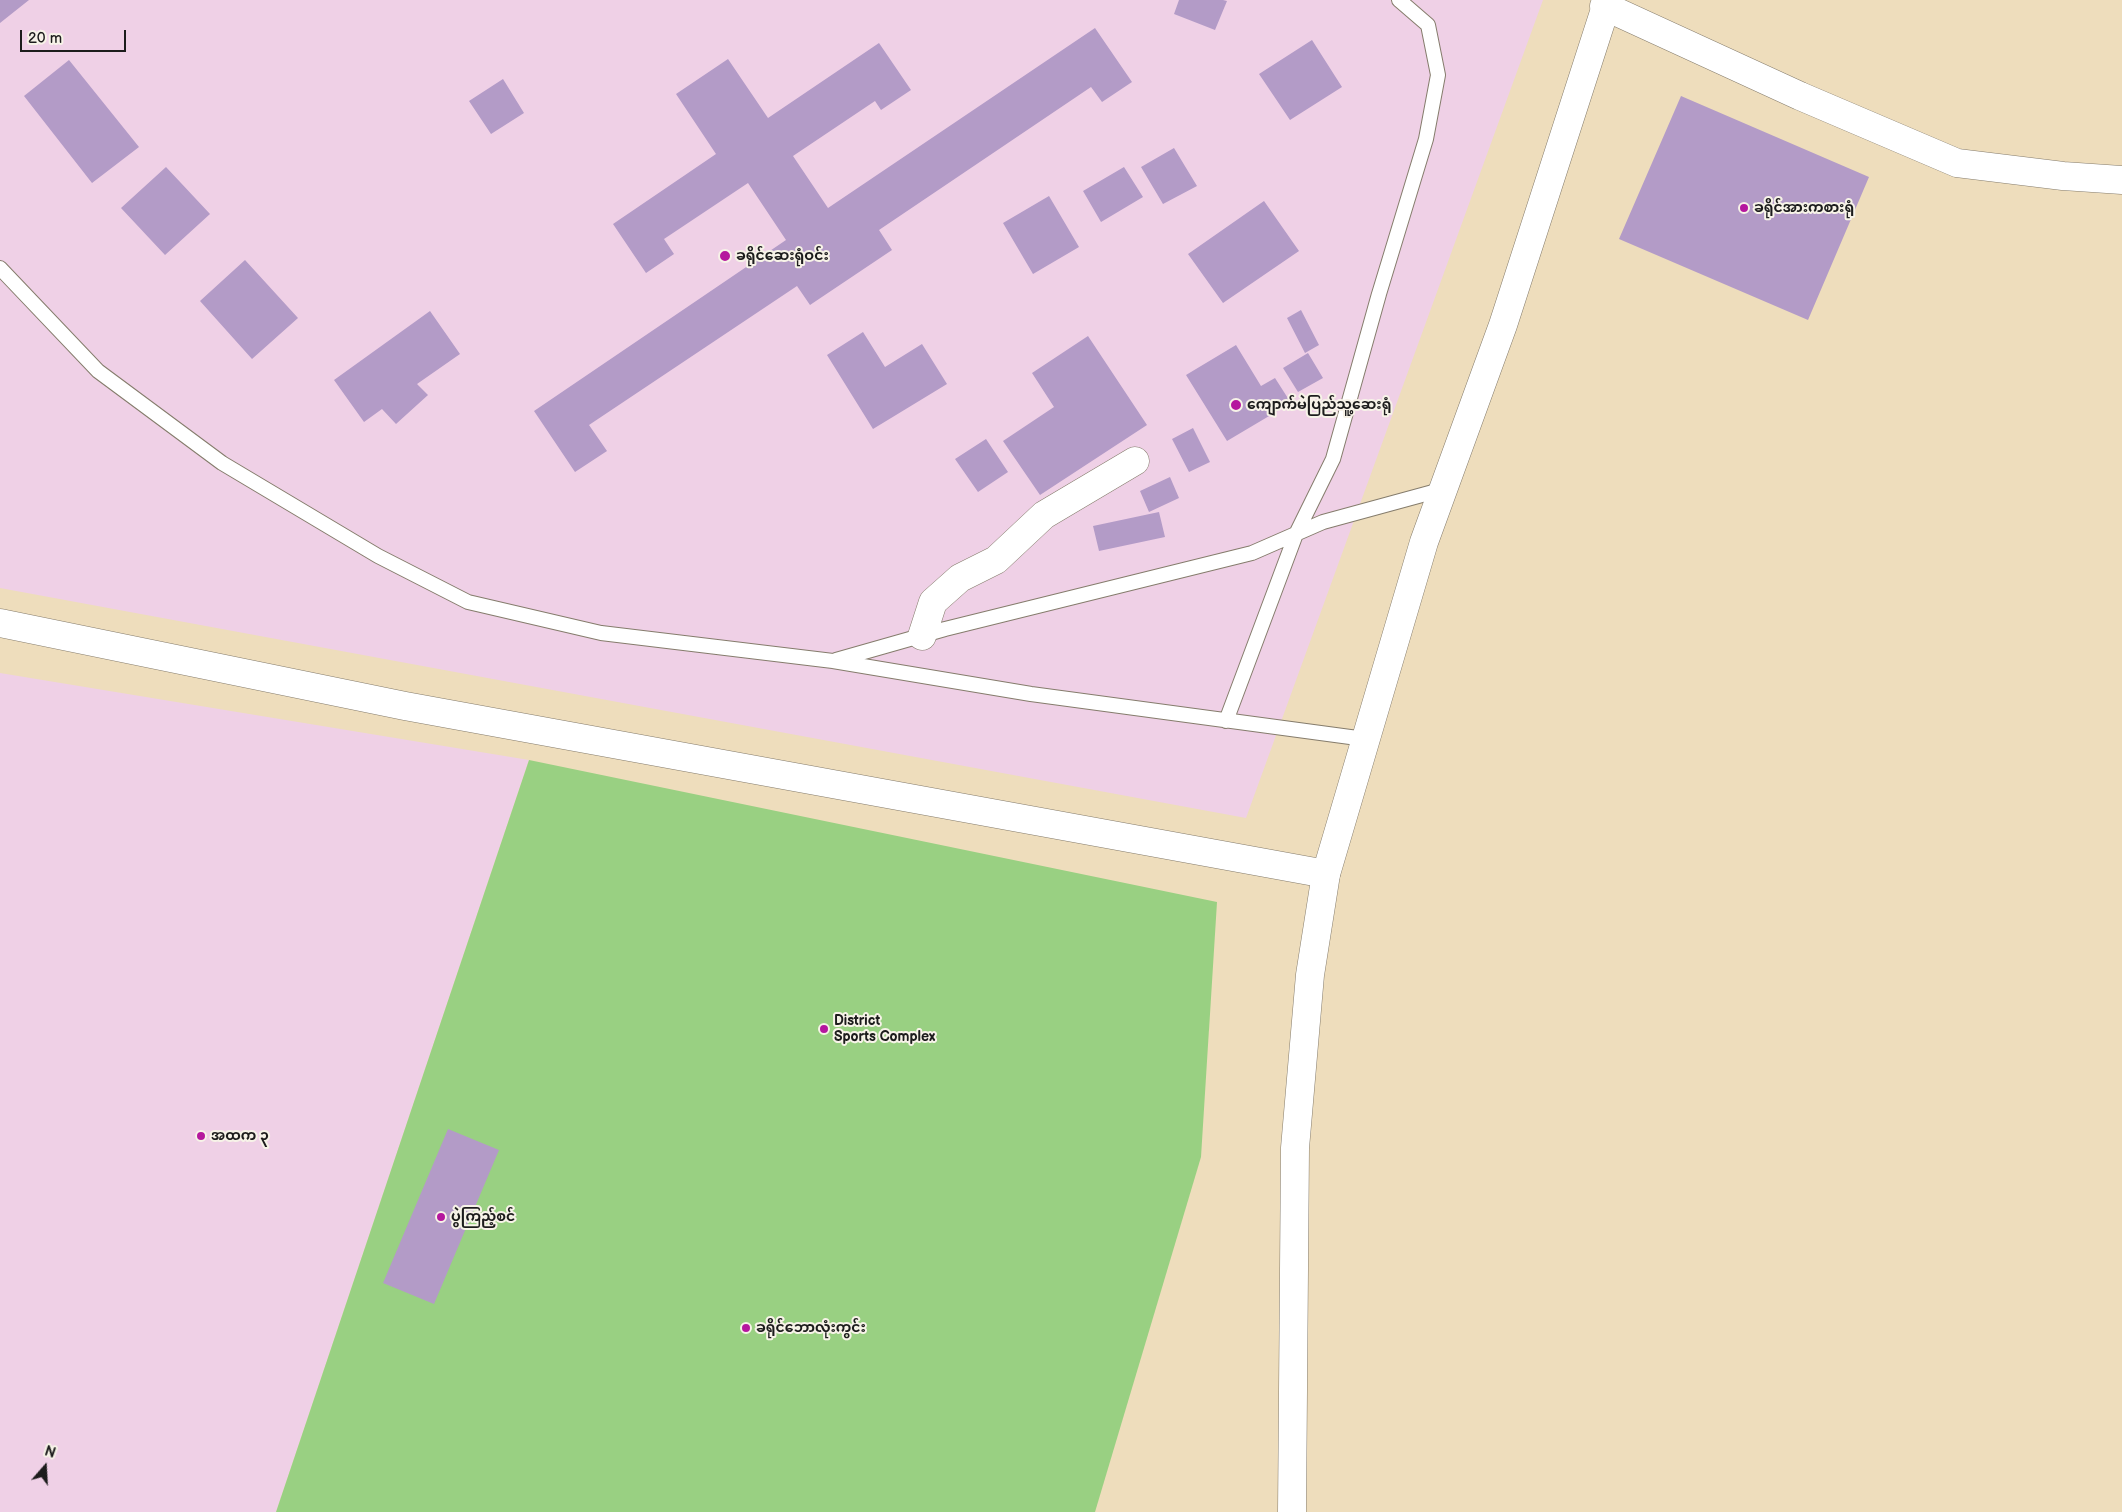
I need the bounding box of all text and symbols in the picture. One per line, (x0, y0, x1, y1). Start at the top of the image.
scale bar (22, 20, 129, 52)
text: 20 m (28, 29, 62, 48)
place label: ခရိုင်အားကစားရုံ (1754, 200, 1854, 216)
marker: ခရိုင်အားကစားရုံ (1738, 202, 1750, 214)
place label: ခရိုင်ဆေးရုံဝင်း (736, 248, 829, 264)
marker: ခရိုင်ဆေးရုံဝင်း (718, 249, 732, 263)
place label: ကျောက်မဲပြည်သူ့ဆေးရုံ (1247, 397, 1392, 413)
marker: ကျောက်မဲပြည်သူ့ဆေးရုံ (1229, 398, 1243, 412)
place label: District Sports Complex (834, 1013, 935, 1046)
marker: District Sports Complex (818, 1023, 830, 1035)
place label: အထက ၃ (211, 1128, 269, 1144)
marker: အထက ၃ (195, 1130, 207, 1142)
place label: ပွဲကြည့်စင် (451, 1209, 515, 1225)
marker: ပွဲကြည့်စင် (435, 1211, 447, 1223)
place label: ခရိုင်ဘောလုံးကွင်း (756, 1320, 866, 1336)
marker: ခရိုင်ဘောလုံးကွင်း (740, 1322, 752, 1334)
north arrow (20, 1442, 70, 1492)
text: N (42, 1443, 58, 1462)

